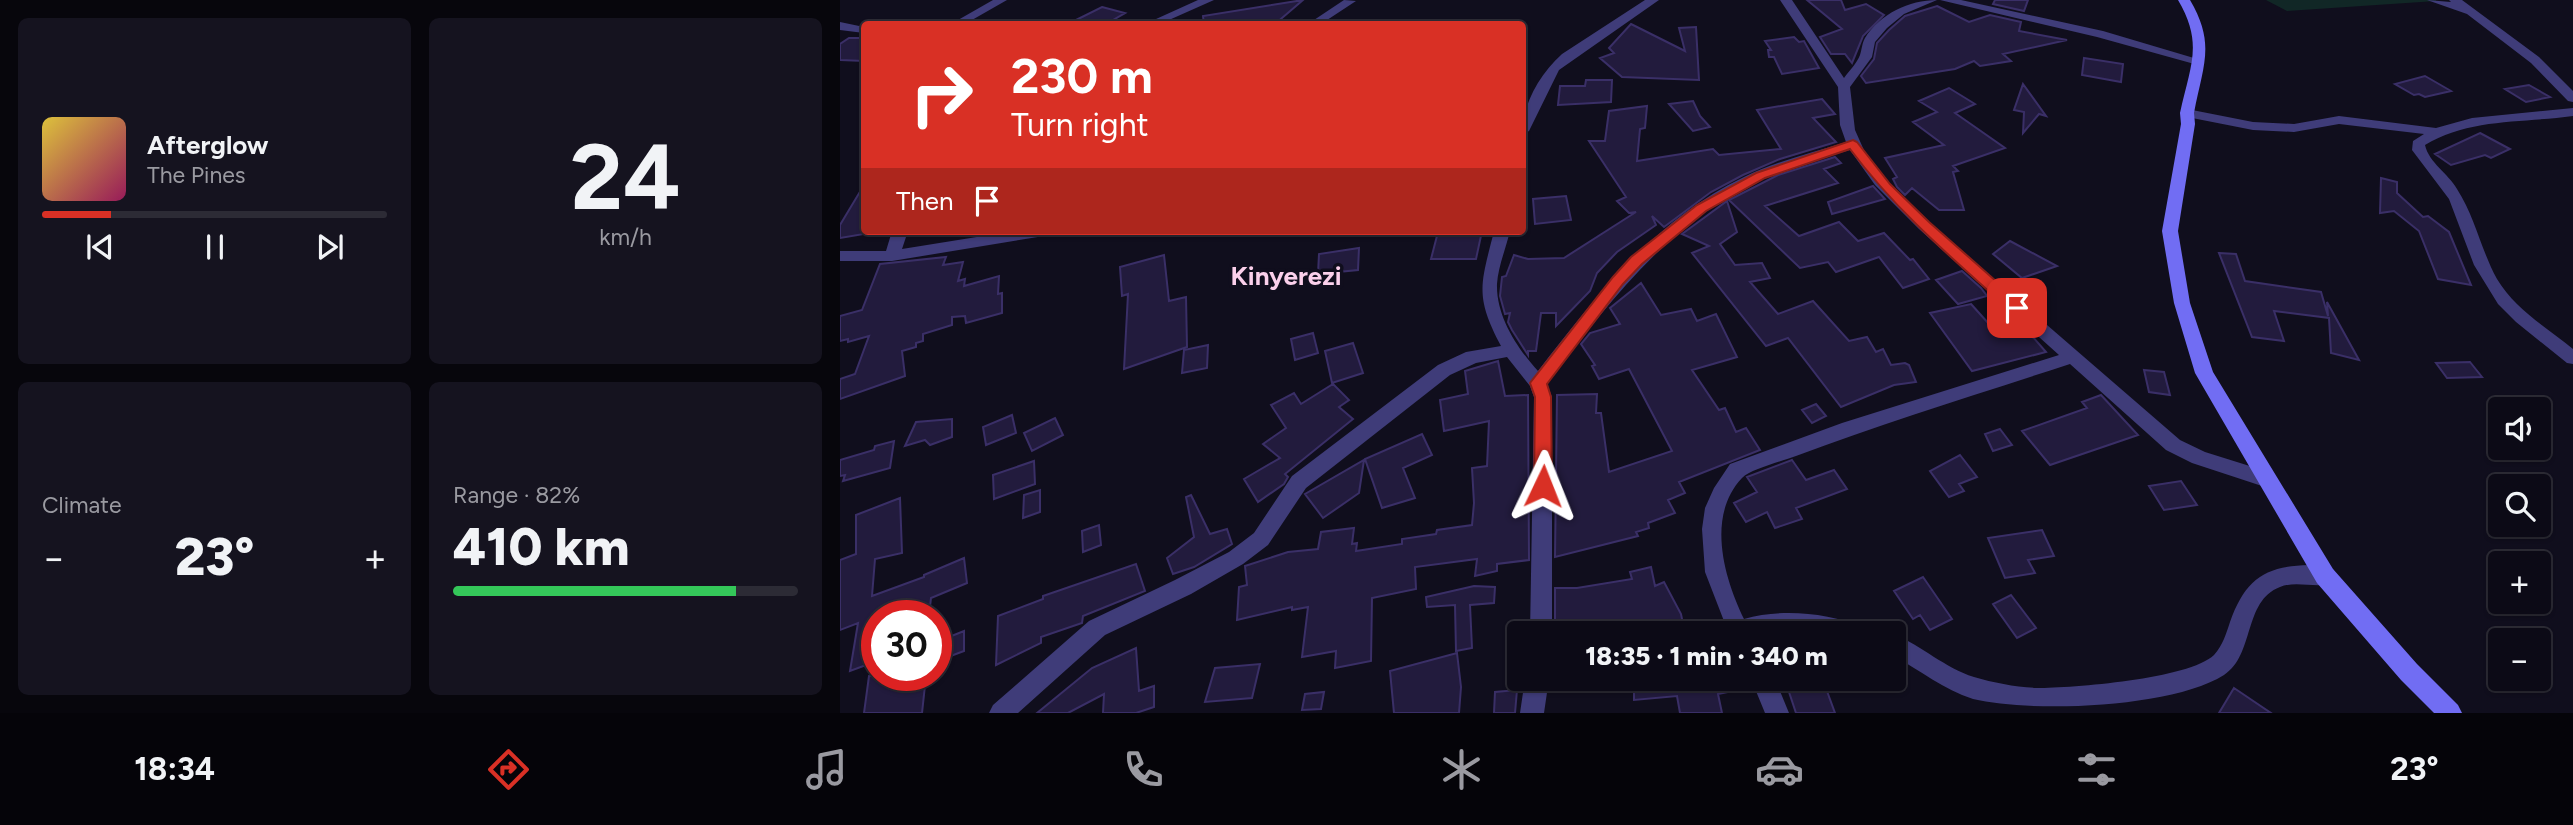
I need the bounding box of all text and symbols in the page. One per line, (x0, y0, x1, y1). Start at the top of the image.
text: 230 m (1011, 46, 1153, 105)
icon: right (896, 49, 987, 140)
text: Turn right (1011, 106, 1149, 144)
text: 24 (570, 123, 681, 232)
text: Afterglow (147, 129, 269, 161)
text: The Pines (147, 161, 246, 189)
icon: arrive (968, 182, 1006, 220)
text: Then (896, 185, 954, 217)
text: km/h (599, 223, 652, 251)
icon: previous (81, 228, 119, 266)
icon: pause (196, 228, 234, 266)
icon: next (311, 228, 349, 266)
district label: Kinyerezi (1231, 260, 1341, 292)
pin (1987, 278, 2047, 338)
icon: arrive (1998, 289, 2036, 327)
map controls (2488, 397, 2551, 691)
button: sound (2488, 397, 2551, 460)
position arrow (1506, 449, 1580, 523)
button: search (2488, 474, 2551, 537)
text: Range · 82% (453, 481, 580, 509)
text: Climate (42, 491, 121, 519)
text: 410 km (453, 516, 630, 578)
text: 23° (175, 526, 254, 588)
text: − (42, 535, 66, 581)
text: + (363, 535, 387, 581)
button: + (2488, 551, 2551, 614)
speed limit sign: 30 (861, 600, 952, 691)
button: − (2488, 628, 2551, 691)
text: 18:35 · 1 min · 340 m (1585, 640, 1828, 672)
icon: directions (484, 745, 533, 794)
icon: music (802, 745, 851, 794)
icon: phone (1119, 745, 1168, 794)
icon: climate (1437, 745, 1486, 794)
icon: car (1755, 745, 1804, 794)
icon: filters (2072, 745, 2121, 794)
text: 18:34 (134, 750, 215, 788)
text: 23° (2390, 750, 2439, 788)

